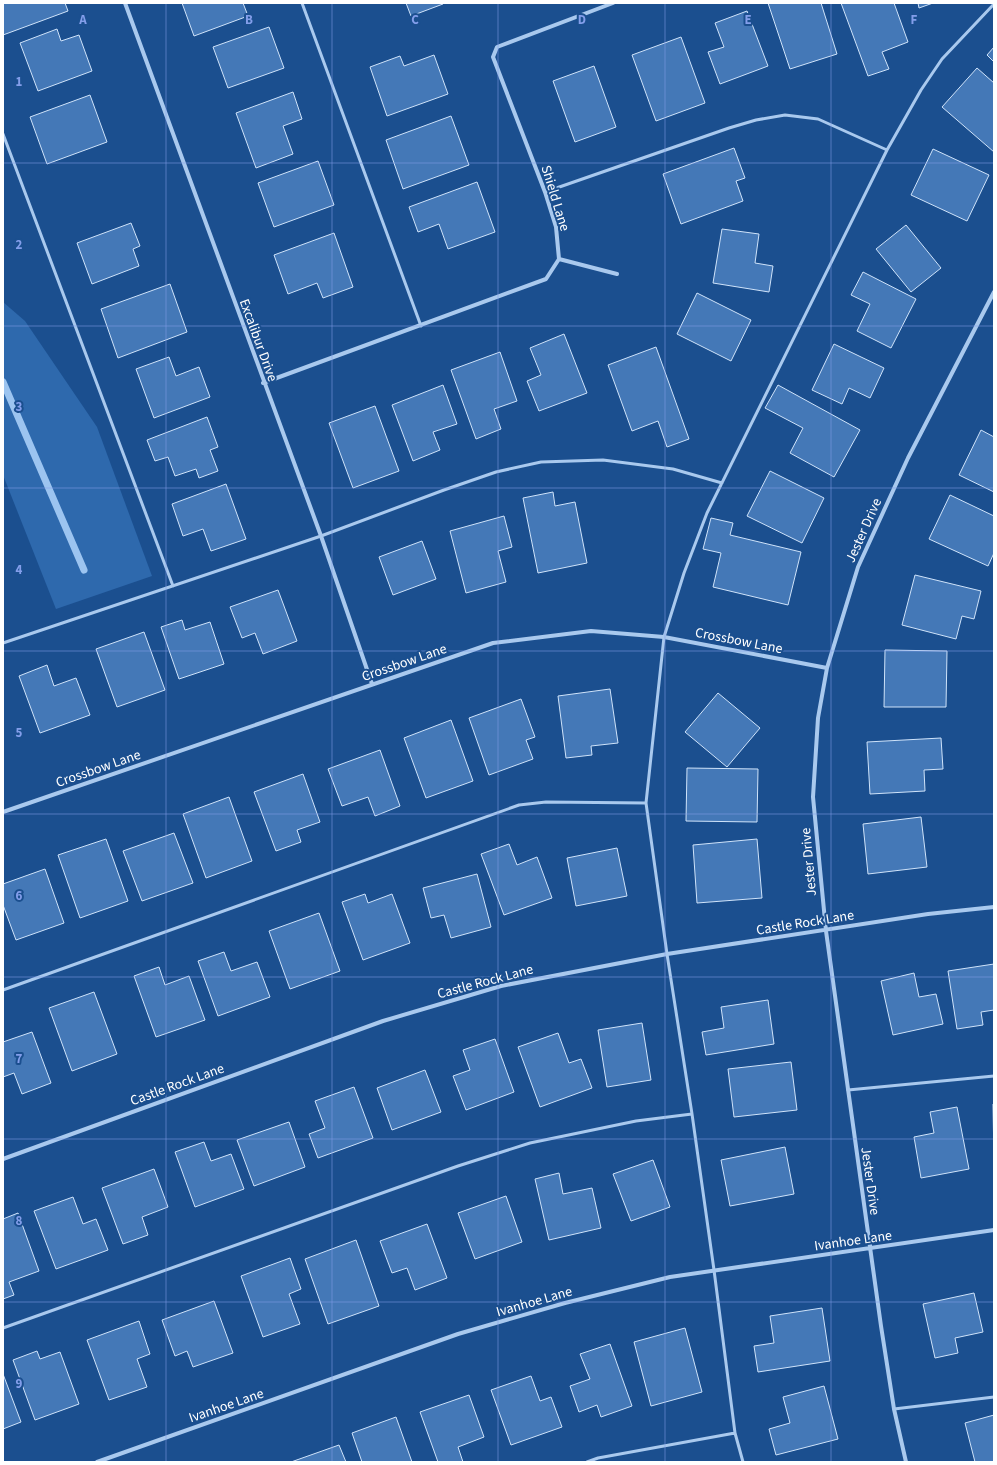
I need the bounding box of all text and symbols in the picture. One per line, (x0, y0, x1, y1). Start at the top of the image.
text: A (78, 11, 87, 29)
text: B (245, 11, 253, 29)
text: C (411, 11, 419, 29)
text: D (578, 11, 586, 29)
text: E (744, 11, 752, 29)
text: F (911, 11, 918, 29)
text: 1 (16, 73, 23, 91)
street label: Shield Lane (536, 163, 575, 234)
text: 2 (16, 236, 23, 254)
street label: Excalibur Drive (234, 296, 282, 385)
text: 3 (16, 398, 23, 416)
street label: Jester Drive (841, 495, 887, 566)
text: 4 (16, 561, 23, 579)
street label: Crossbow Lane (693, 623, 784, 659)
street label: Crossbow Lane (359, 639, 450, 687)
text: 5 (16, 724, 23, 742)
street label: Crossbow Lane (53, 745, 144, 793)
street label: Jester Drive (796, 827, 822, 897)
text: 6 (16, 887, 23, 905)
street label: Castle Rock Lane (755, 905, 856, 941)
street label: Castle Rock Lane (435, 960, 536, 1004)
text: 7 (16, 1050, 23, 1068)
street label: Castle Rock Lane (128, 1059, 227, 1111)
street label: Jester Drive (855, 1146, 885, 1217)
text: 8 (16, 1212, 23, 1230)
street label: Ivanhoe Lane (813, 1226, 893, 1256)
street label: Ivanhoe Lane (494, 1282, 575, 1322)
text: 9 (16, 1375, 23, 1393)
street label: Ivanhoe Lane (186, 1384, 267, 1428)

